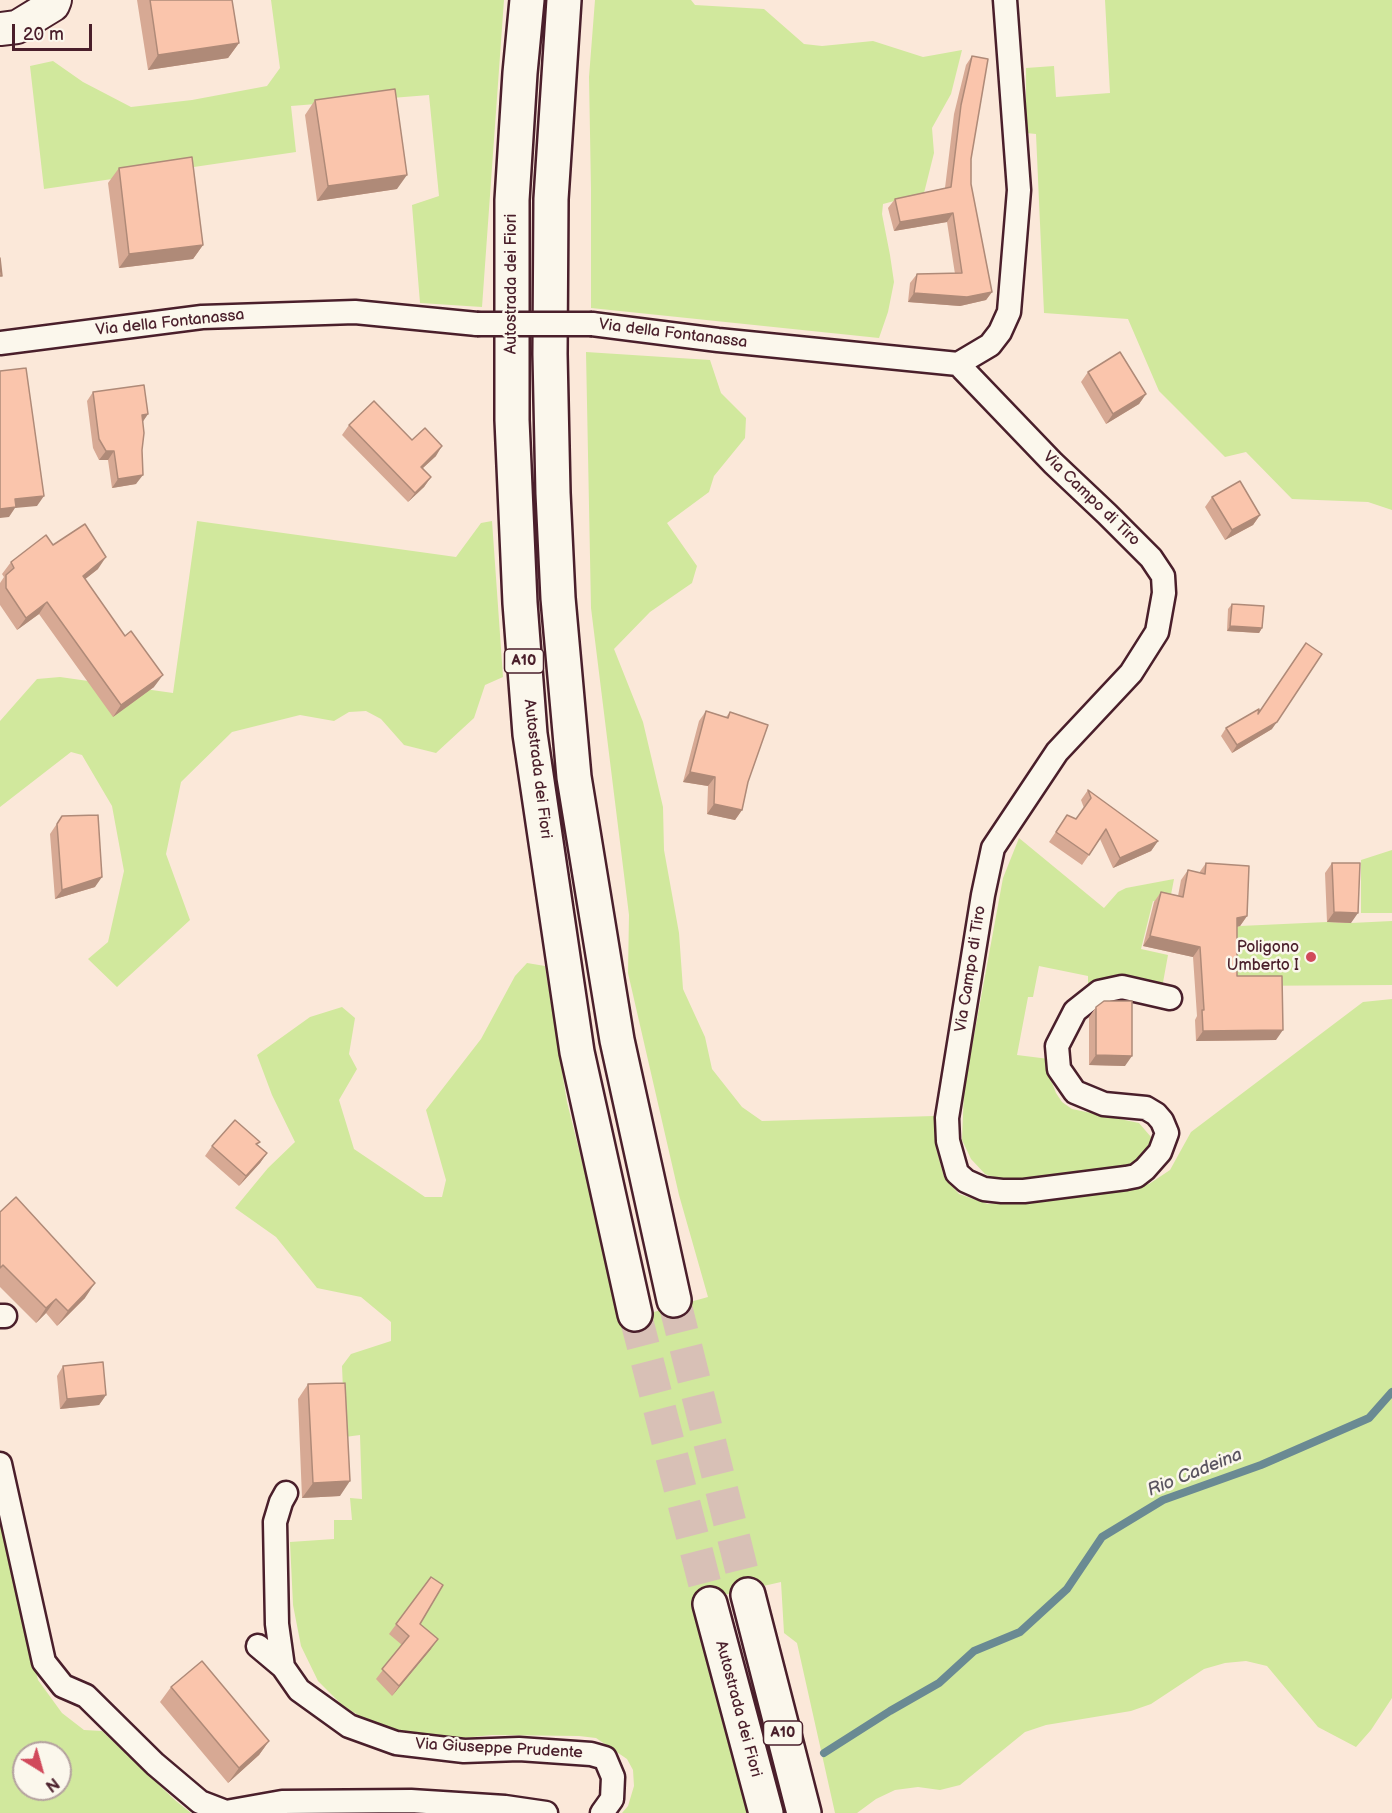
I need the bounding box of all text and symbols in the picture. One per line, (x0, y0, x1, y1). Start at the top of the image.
scale bar (15, 12, 94, 50)
text: 20 m (23, 24, 64, 45)
street label: Autostrada dei Fiori (502, 214, 522, 354)
street label: Via della Fontanassa (95, 306, 245, 340)
street label: Via della Fontanassa (598, 315, 748, 353)
street label: Via Campo di Tiro (1038, 448, 1144, 550)
road number: A10 (504, 649, 544, 673)
street label: Autostrada dei Fiori (519, 698, 555, 840)
street label: Via Campo di Tiro (952, 904, 990, 1034)
place label: Poligono Umberto I (1227, 938, 1299, 976)
marker: Poligono Umberto I (1304, 950, 1318, 964)
water label: Rio Cadeina (1144, 1444, 1246, 1502)
street label: Autostrada dei Fiori (711, 1639, 765, 1779)
road number: A10 (764, 1721, 802, 1745)
street label: Via Giuseppe Prudente (415, 1735, 583, 1763)
north arrow (12, 1741, 72, 1801)
text: N (41, 1773, 62, 1795)

